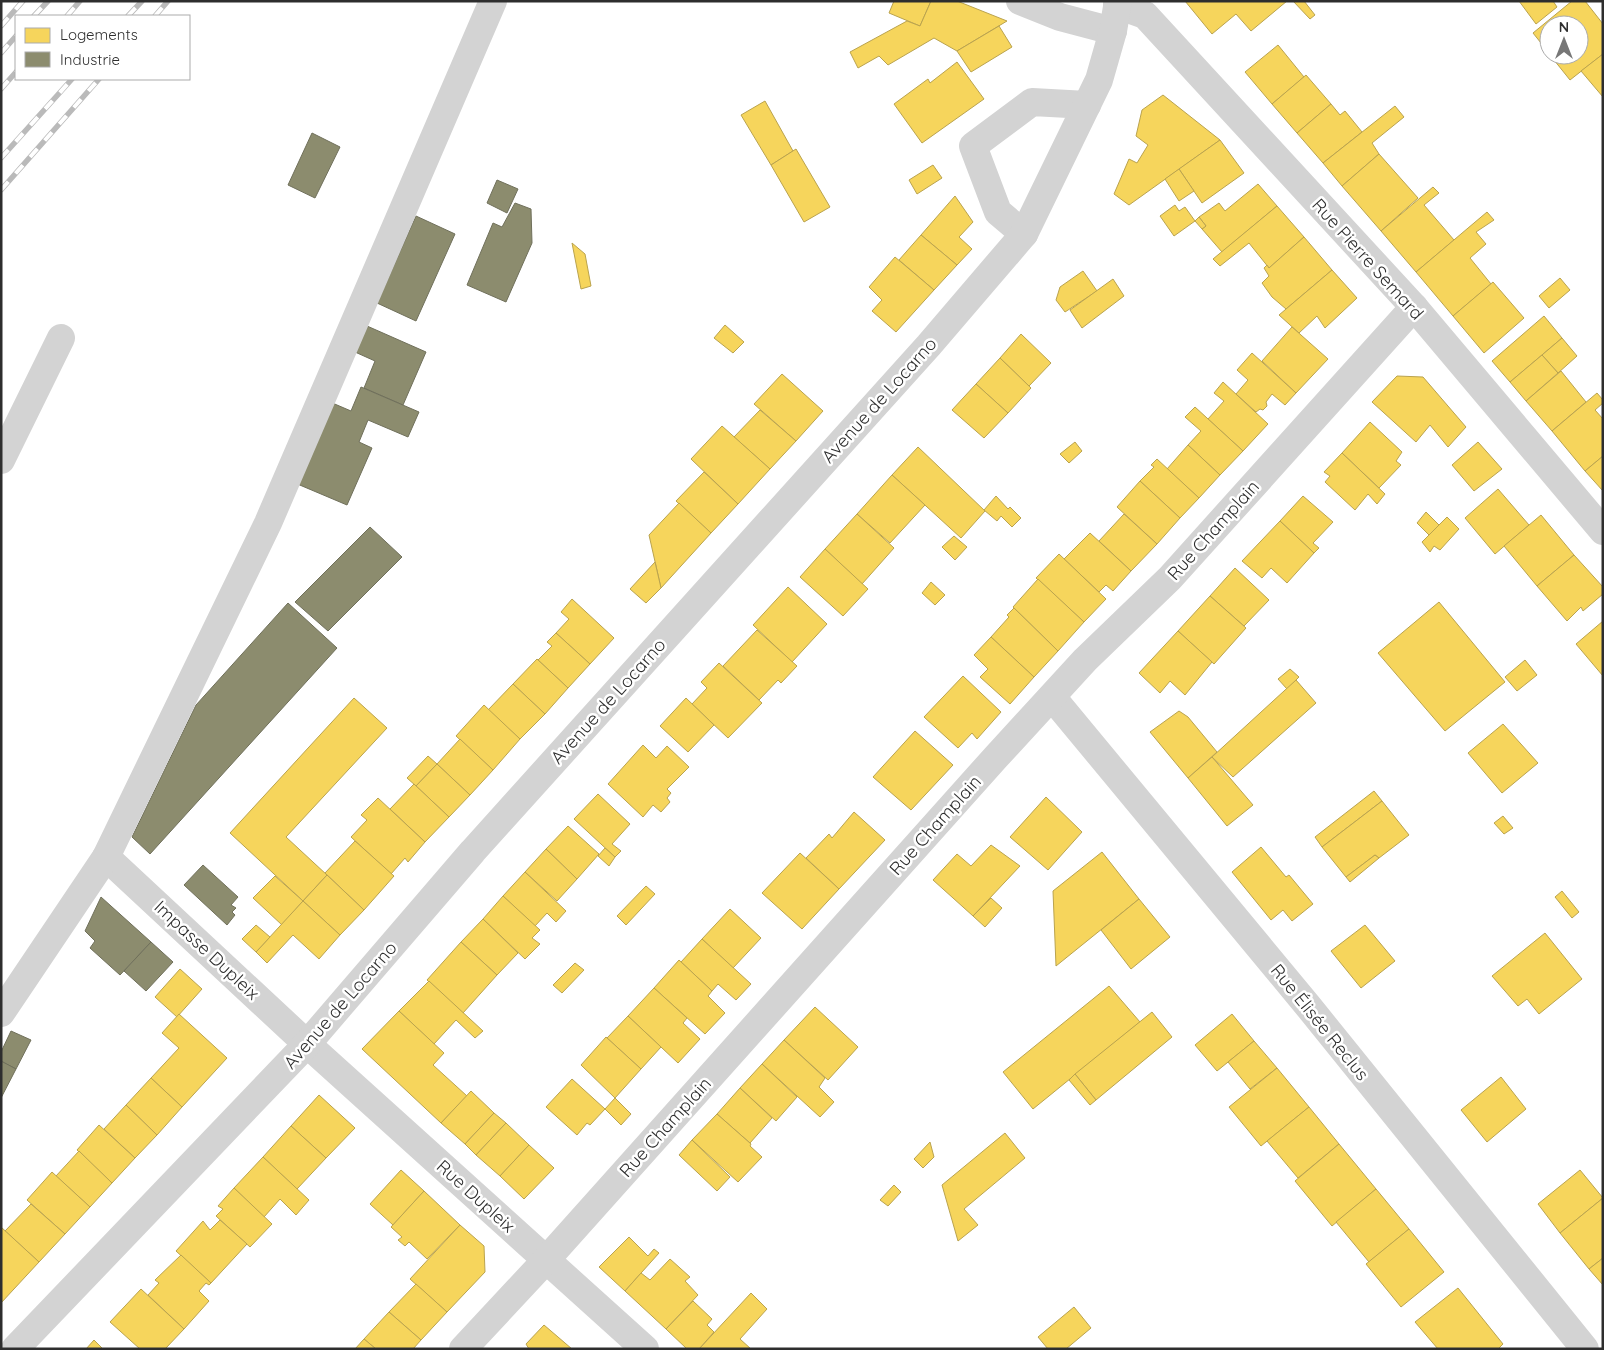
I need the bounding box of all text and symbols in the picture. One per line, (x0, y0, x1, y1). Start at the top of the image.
legend (15, 15, 190, 80)
north arrow (1539, 15, 1589, 65)
text: N (1559, 18, 1569, 36)
text: Logements (60, 25, 138, 44)
text: Industrie (60, 50, 120, 69)
street label: Rue Pierre Semard (1307, 194, 1429, 324)
street label: Avenue de Locarno (816, 332, 942, 468)
street label: Rue Champlain (1162, 475, 1264, 585)
street label: Avenue de Locarno (545, 633, 671, 769)
street label: Rue Champlain (884, 770, 986, 880)
street label: Impasse Dupleix (150, 895, 265, 1005)
street label: Avenue de Locarno (278, 937, 402, 1073)
street label: Rue Élisée Reclus (1266, 959, 1374, 1085)
street label: Rue Champlain (614, 1072, 716, 1182)
street label: Rue Dupleix (432, 1155, 520, 1238)

